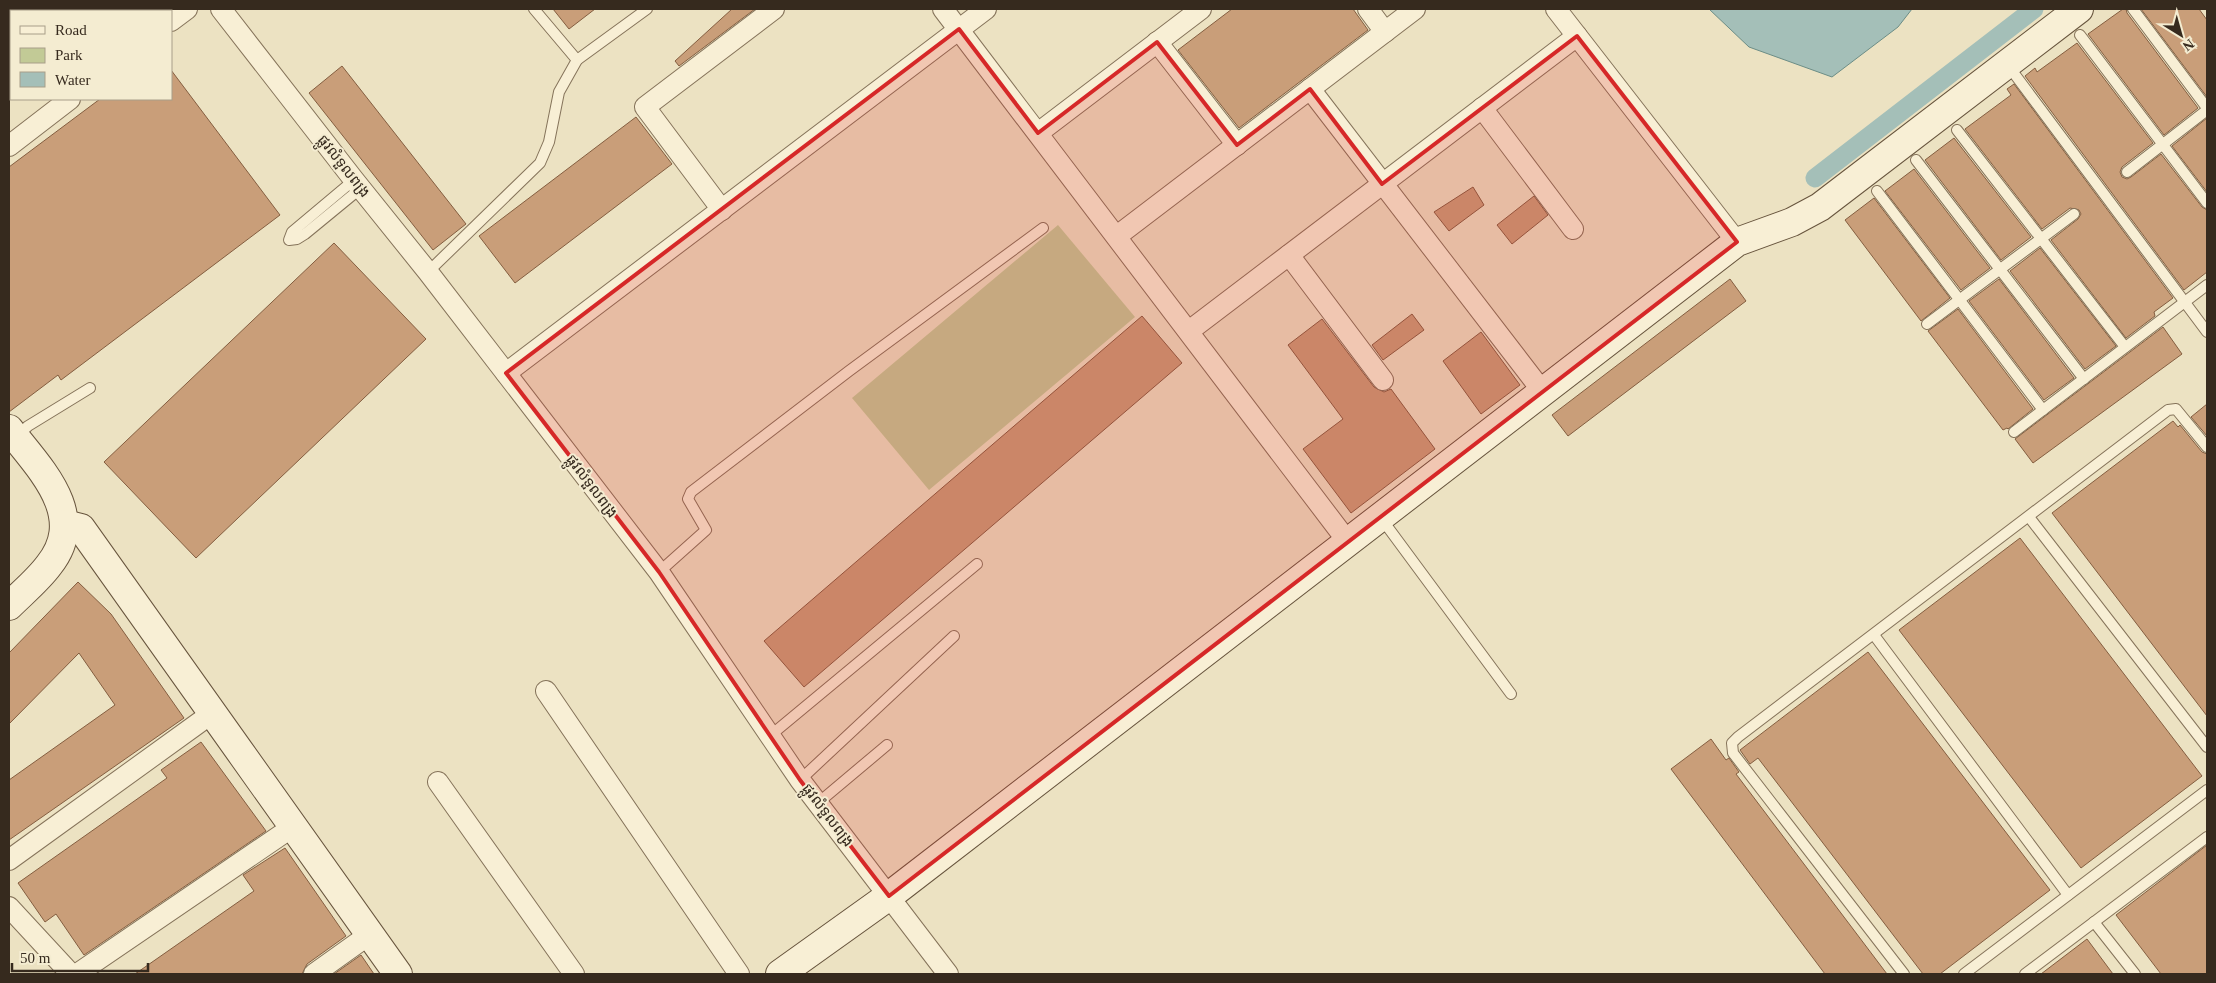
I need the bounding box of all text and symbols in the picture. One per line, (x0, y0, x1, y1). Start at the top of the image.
legend (10, 10, 172, 100)
north arrow (2156, 10, 2206, 60)
text: Road (55, 22, 87, 38)
text: N (2180, 36, 2197, 54)
text: Park (55, 47, 83, 63)
text: Water (55, 72, 90, 88)
street label: ផ្លូវលំទួលពង្រ (310, 131, 374, 204)
street label: ផ្លូវលំទួលពង្រ (559, 451, 621, 524)
street label: ផ្លូវលំទួលពង្រ (795, 780, 857, 853)
scale bar (12, 940, 149, 972)
text: 50 m (20, 950, 51, 966)

